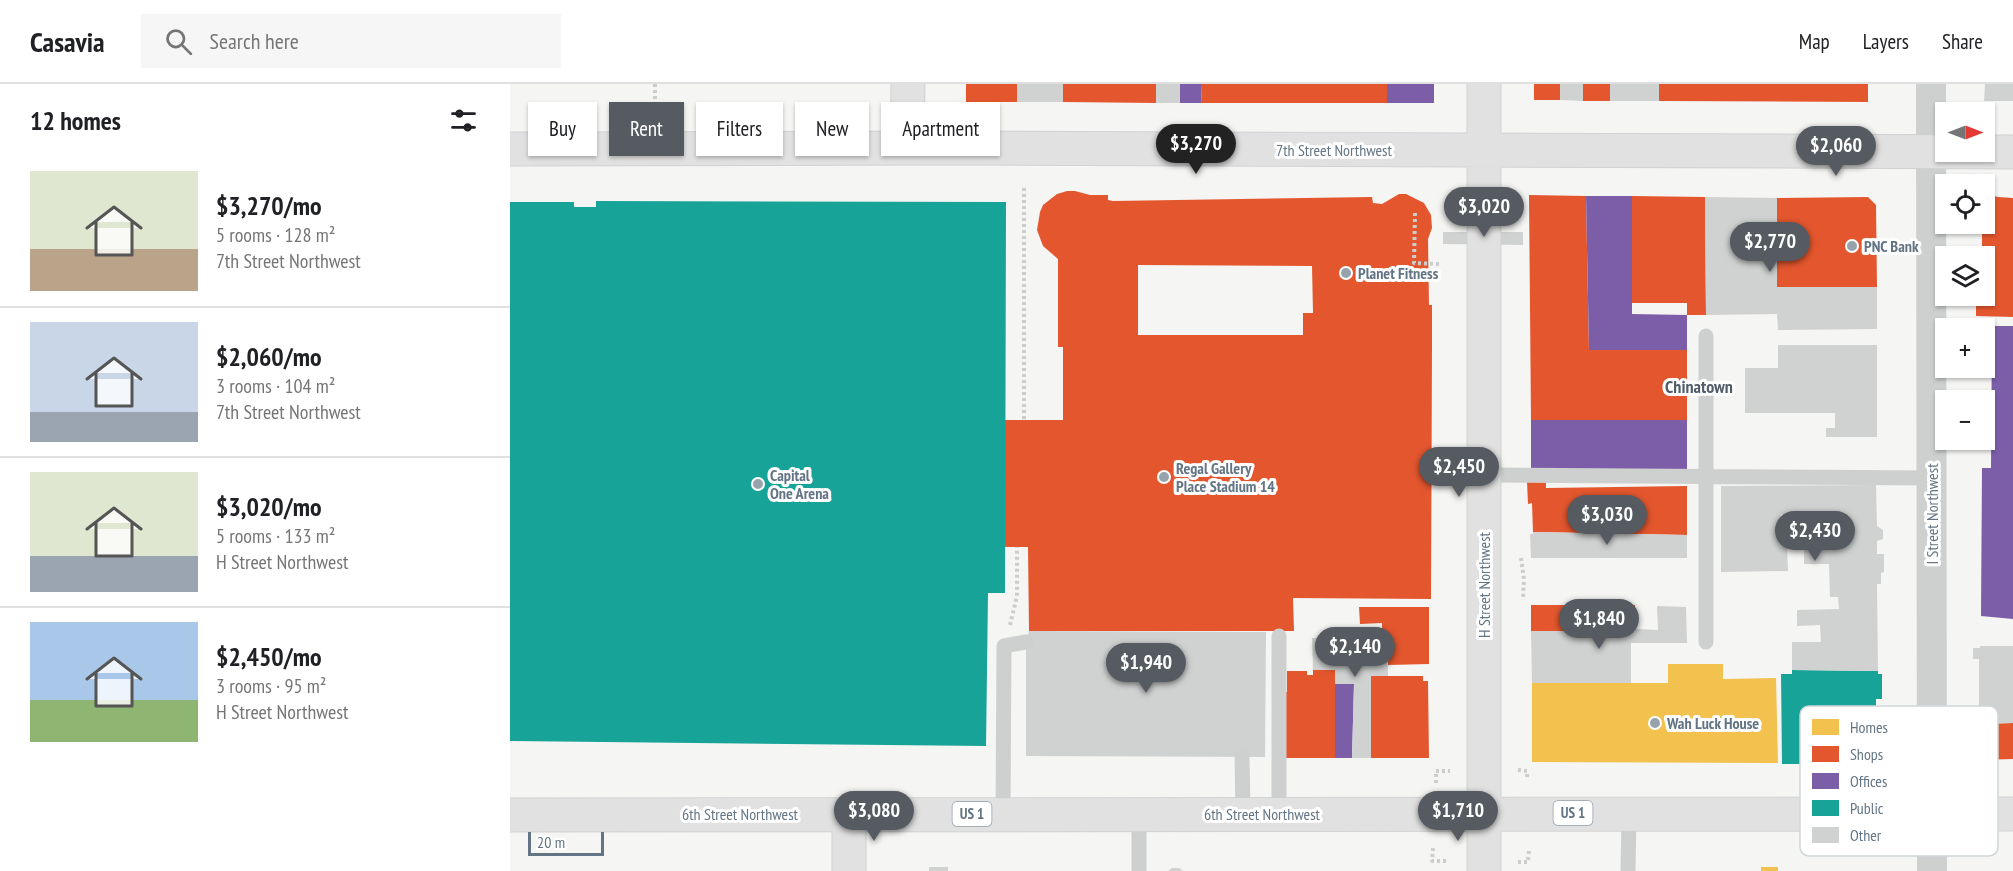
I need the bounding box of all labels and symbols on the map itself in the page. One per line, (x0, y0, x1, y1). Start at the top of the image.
north arrow (1935, 102, 1995, 162)
pin: $3,270 (1147, 124, 1245, 175)
pin: $2,060 (1787, 126, 1885, 177)
street label: 7th Street Northwest (1276, 140, 1393, 160)
pin: $3,020 (1435, 187, 1533, 238)
pin: $2,770 (1721, 222, 1819, 273)
place label: PNC Bank (1864, 236, 1919, 256)
marker: PNC Bank (1845, 239, 1859, 253)
place label: Planet Fitness (1358, 263, 1439, 283)
marker: Planet Fitness (1339, 266, 1353, 280)
district label: Chinatown (1665, 375, 1733, 398)
pin: $2,450 (1410, 447, 1508, 498)
place label: Regal Gallery Place Stadium 14 (1176, 458, 1275, 496)
street label: I Street Northwest (1922, 463, 1942, 565)
place label: Capital One Arena (770, 465, 829, 503)
marker: Regal Gallery Place Stadium 14 (1157, 470, 1171, 484)
marker: Capital One Arena (751, 477, 765, 491)
pin: $3,030 (1558, 495, 1656, 546)
pin: $2,430 (1766, 511, 1864, 562)
street label: H Street Northwest (1474, 531, 1494, 638)
pin: $1,840 (1550, 599, 1648, 650)
pin: $2,140 (1306, 627, 1404, 678)
pin: $1,940 (1097, 643, 1195, 694)
legend (1800, 706, 1998, 856)
place label: Wah Luck House (1666, 713, 1759, 733)
marker: Wah Luck House (1648, 716, 1662, 730)
text: Homes (1850, 717, 1888, 737)
text: Shops (1850, 744, 1883, 764)
text: Offices (1850, 771, 1887, 791)
pin: $3,080 (825, 791, 923, 842)
pin: $1,710 (1409, 791, 1507, 842)
text: Public (1850, 798, 1884, 818)
road number: US 1 (1554, 801, 1592, 825)
road number: US 1 (952, 802, 992, 826)
street label: 6th Street Northwest (682, 804, 799, 824)
street label: 6th Street Northwest (1204, 804, 1321, 824)
text: Other (1850, 825, 1882, 845)
scale bar (528, 829, 604, 856)

